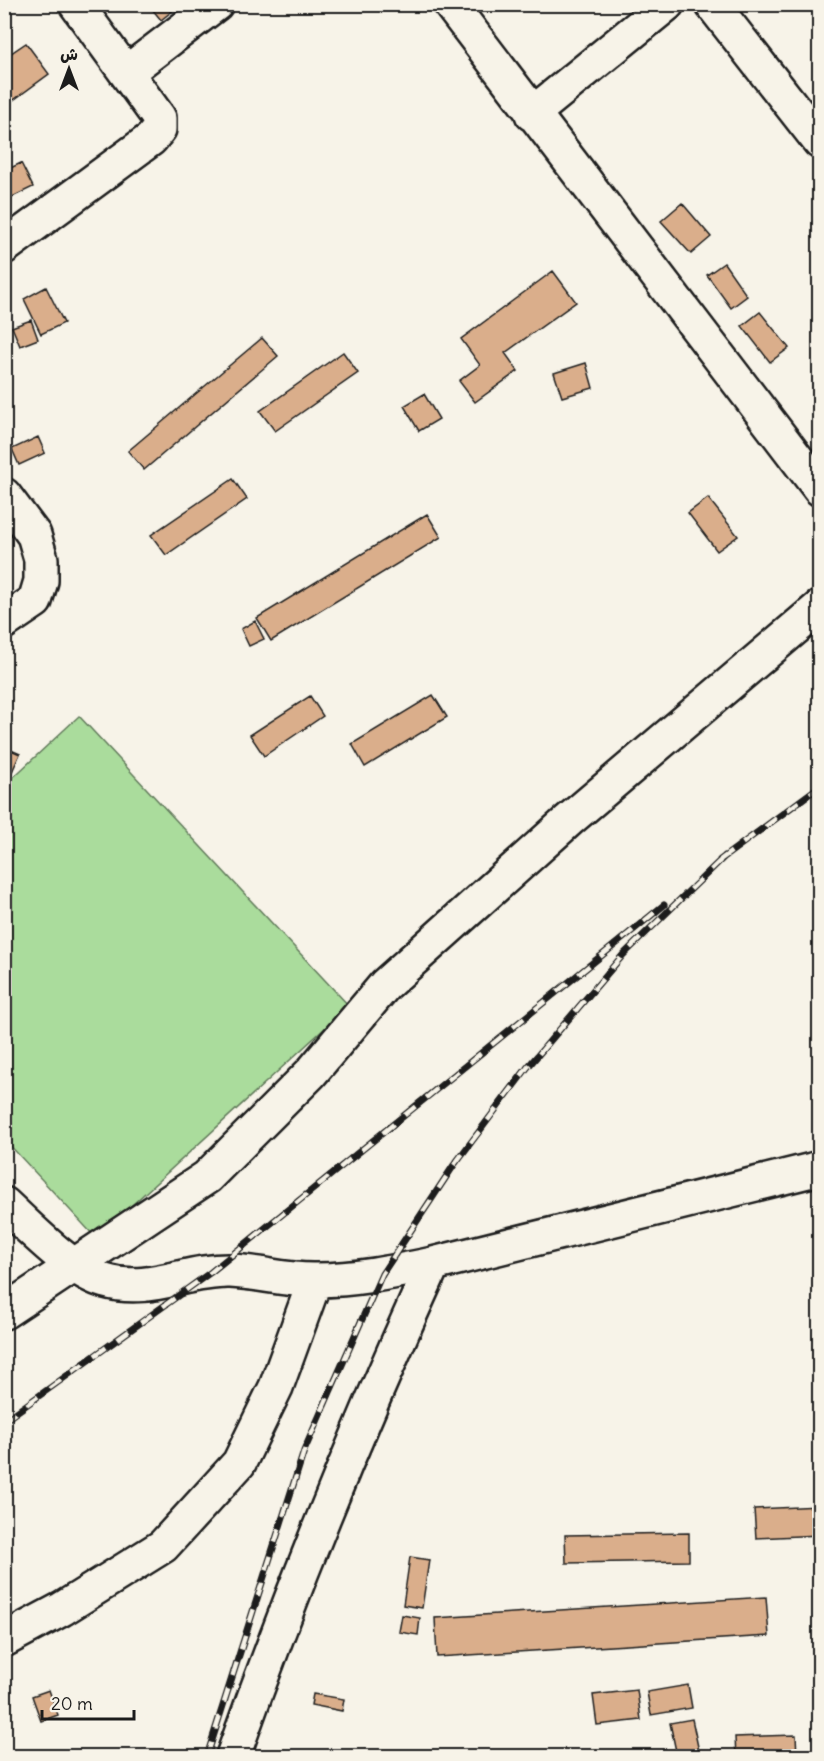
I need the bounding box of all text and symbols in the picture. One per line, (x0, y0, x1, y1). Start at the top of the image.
north arrow (39, 39, 99, 99)
text: ش (60, 44, 78, 64)
scale bar (42, 1683, 134, 1721)
text: 20 m (51, 1692, 93, 1715)

